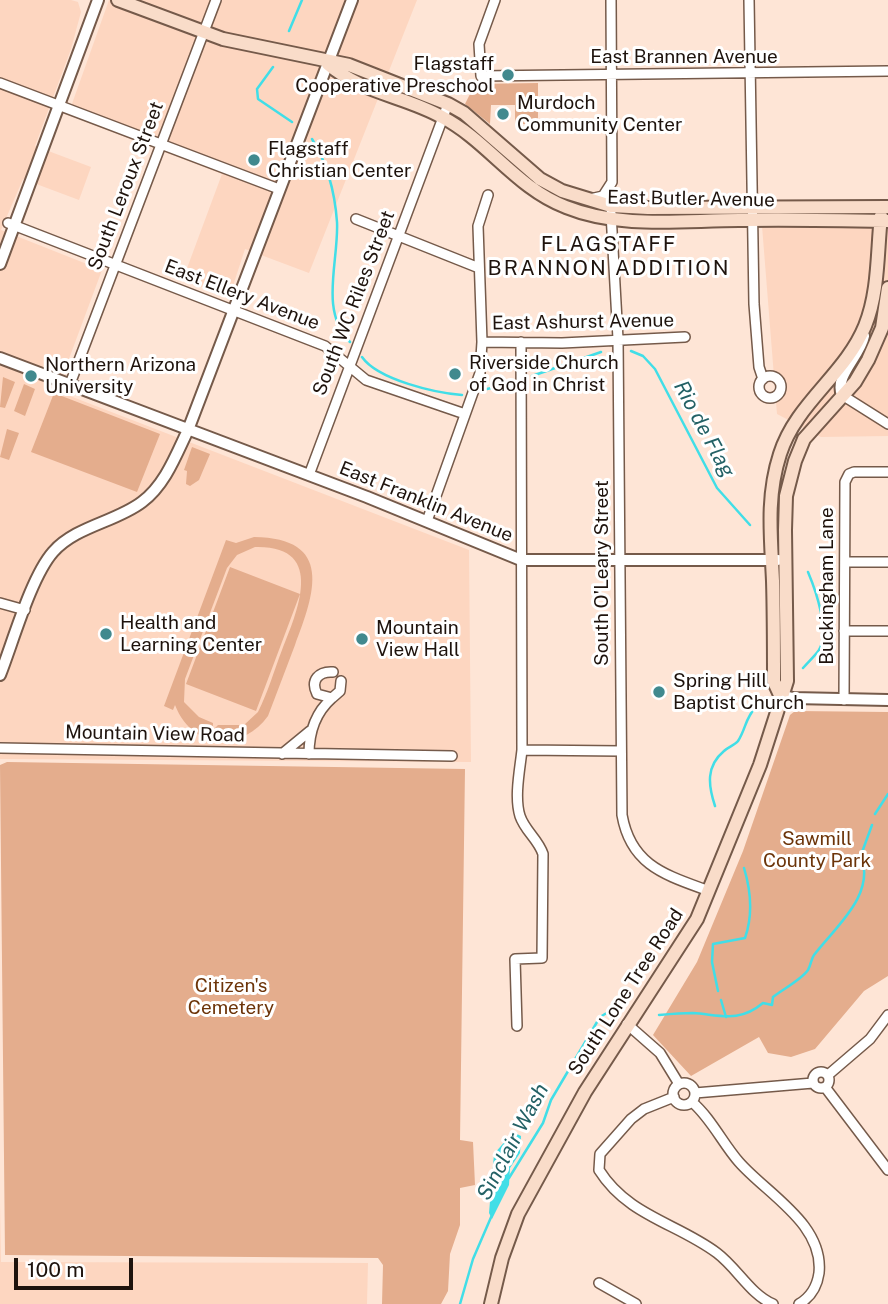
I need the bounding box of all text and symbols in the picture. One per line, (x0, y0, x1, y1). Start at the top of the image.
street label: East Brannen Avenue (590, 46, 778, 68)
place label: Flagstaff Cooperative Preschool (295, 53, 494, 97)
marker: Flagstaff Cooperative Preschool (500, 67, 516, 83)
place label: Murdoch Community Center (517, 92, 682, 136)
street label: South Leroux Street (83, 99, 169, 273)
marker: Murdoch Community Center (495, 106, 511, 122)
place label: Flagstaff Christian Center (268, 138, 411, 182)
marker: Flagstaff Christian Center (246, 152, 262, 168)
street label: East Butler Avenue (607, 186, 775, 212)
street label: South WC Riles Street (308, 207, 400, 399)
district label: FLAGSTAFF BRANNON ADDITION (489, 232, 729, 282)
street label: East Ellery Avenue (161, 255, 323, 335)
street label: East Ashurst Avenue (492, 309, 674, 335)
place label: Riverside Church of God in Christ (469, 352, 619, 396)
place label: Northern Arizona University (45, 354, 196, 398)
marker: Riverside Church of God in Christ (447, 366, 463, 382)
marker: Northern Arizona University (23, 368, 39, 384)
water label: Rio de Flag (668, 376, 740, 482)
street label: East Franklin Avenue (336, 457, 516, 547)
street label: South O'Leary Street (591, 480, 613, 666)
street label: Buckingham Lane (816, 507, 838, 665)
place label: Health and Learning Center (120, 612, 262, 656)
place label: Mountain View Hall (376, 617, 460, 661)
marker: Health and Learning Center (98, 626, 114, 642)
marker: Mountain View Hall (354, 631, 370, 647)
place label: Spring Hill Baptist Church (673, 670, 804, 714)
marker: Spring Hill Baptist Church (651, 684, 667, 700)
street label: Mountain View Road (65, 721, 245, 747)
park label: Sawmill County Park (763, 828, 871, 872)
street label: South Lone Tree Road (564, 904, 688, 1080)
park label: Citizen's Cemetery (188, 975, 274, 1019)
water label: Sinclair Wash (472, 1079, 554, 1205)
scale bar (18, 1244, 136, 1288)
text: 100 m (27, 1257, 84, 1282)

